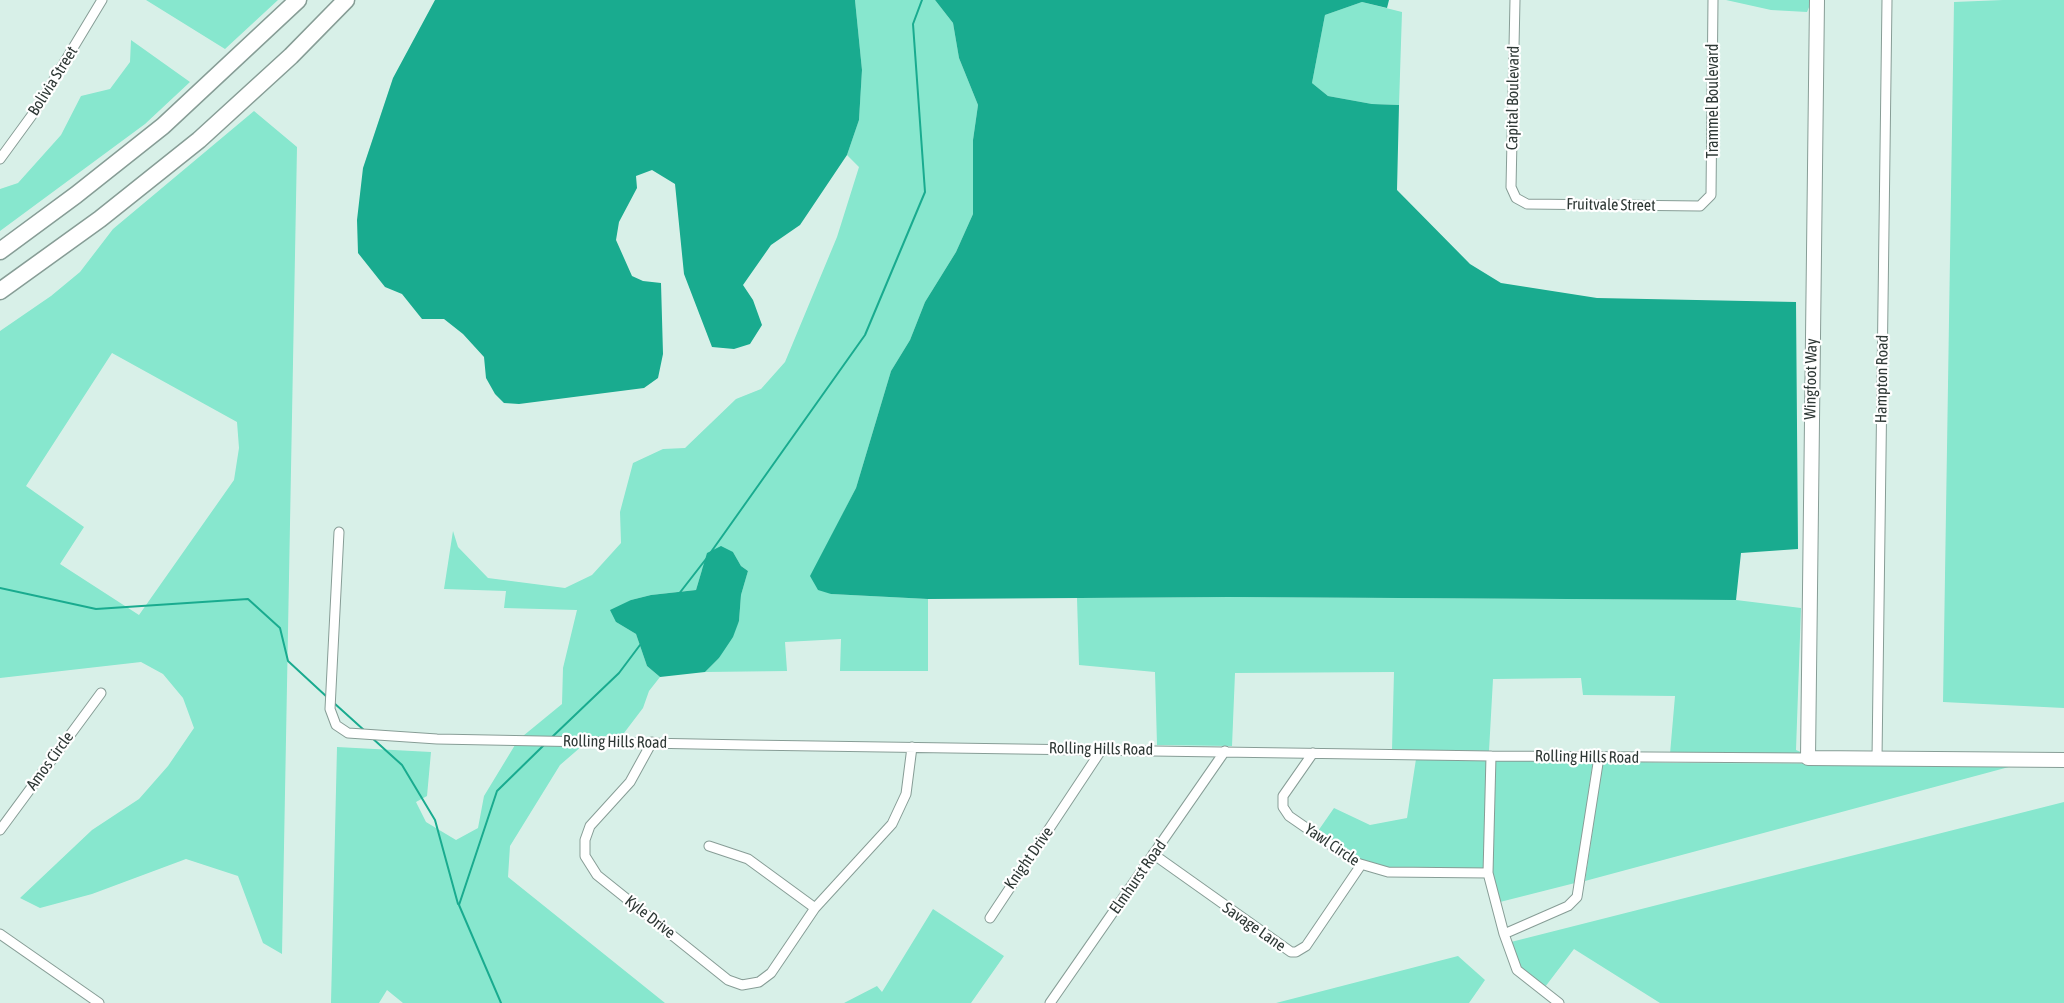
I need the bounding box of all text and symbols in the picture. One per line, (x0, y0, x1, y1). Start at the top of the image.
street label: Bolivia Street (24, 43, 82, 119)
street label: Trammel Boulevard (1703, 44, 1723, 158)
street label: Capital Boulevard (1502, 46, 1524, 150)
street label: Fruitvale Street (1566, 195, 1656, 215)
street label: Hampton Road (1872, 335, 1892, 423)
street label: Wingfoot Way (1801, 338, 1821, 420)
street label: Amos Circle (22, 728, 78, 794)
street label: Rolling Hills Road (563, 731, 667, 753)
street label: Rolling Hills Road (1049, 738, 1153, 760)
street label: Rolling Hills Road (1535, 746, 1639, 768)
street label: Yawl Circle (1301, 820, 1363, 870)
street label: Knight Drive (1001, 823, 1057, 893)
street label: Elmhurst Road (1106, 836, 1170, 918)
street label: Kyle Drive (621, 891, 679, 943)
street label: Savage Lane (1219, 898, 1289, 956)

